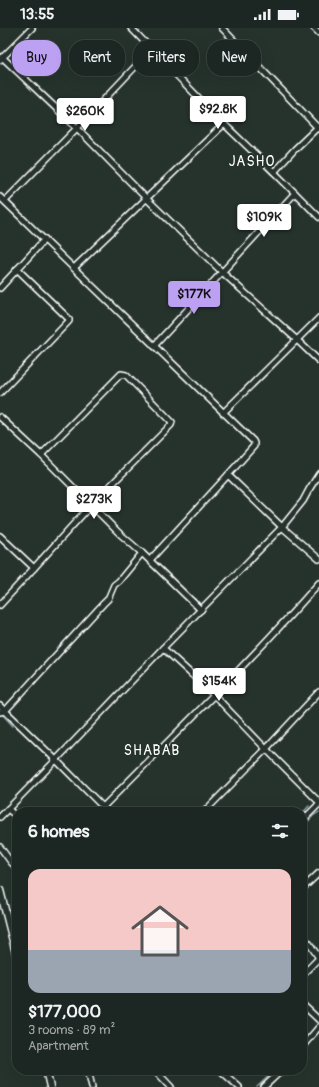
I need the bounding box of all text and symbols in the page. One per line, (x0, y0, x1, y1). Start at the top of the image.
text: 13:55 (20, 5, 55, 24)
chip: Buy (12, 40, 61, 76)
chip: Rent (69, 40, 125, 76)
chip: Filters (133, 40, 199, 76)
chip: New (207, 40, 261, 76)
pin: $92.8K (185, 96, 251, 130)
pin: $260K (57, 98, 113, 132)
text: $92.8K (199, 101, 237, 117)
text: $260K (66, 103, 104, 119)
district label: JASHO (229, 153, 275, 170)
pin: $109K (236, 204, 292, 238)
text: $109K (246, 209, 282, 225)
pin: $177K (166, 281, 222, 315)
text: $177K (177, 286, 211, 302)
pin: $273K (66, 486, 122, 520)
text: $273K (76, 491, 112, 507)
pin: $154K (191, 668, 247, 702)
text: $154K (202, 673, 236, 689)
district label: SHABAB (124, 742, 180, 759)
icon: filters (269, 820, 291, 842)
text: 6 homes (28, 821, 89, 842)
icon: home (124, 895, 196, 967)
text: $177,000 (28, 1001, 101, 1022)
text: 3 rooms · 89 m² (28, 1022, 115, 1038)
text: Apartment (28, 1038, 89, 1054)

